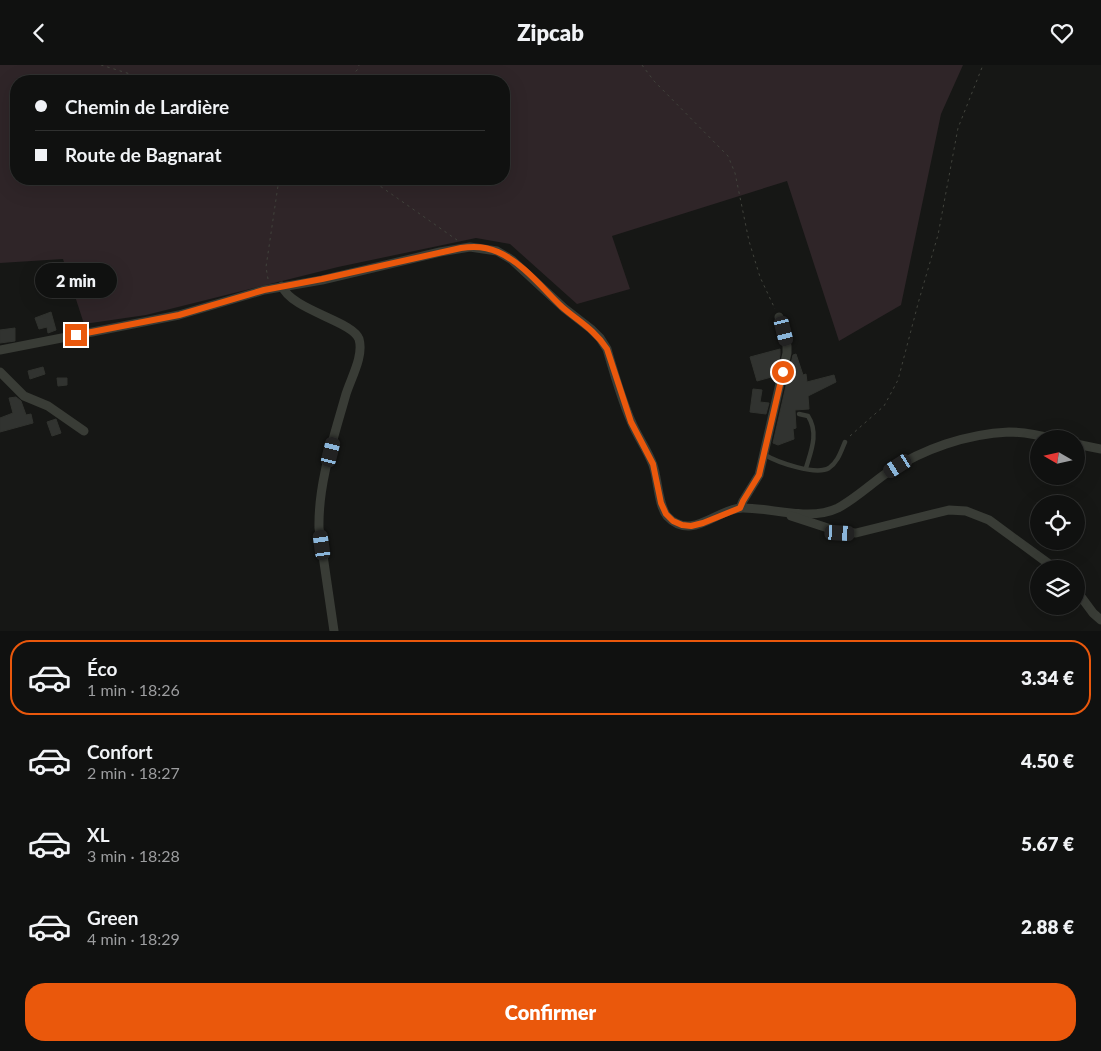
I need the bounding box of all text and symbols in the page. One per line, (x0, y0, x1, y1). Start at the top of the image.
icon: back (25, 19, 53, 47)
text: Zipcab (517, 19, 584, 46)
icon: heart (1048, 19, 1076, 47)
text: Chemin de Lardière (65, 95, 229, 118)
text: Route de Bagnarat (65, 143, 221, 166)
callout: 2 min (35, 263, 117, 297)
text: 2 min (56, 271, 96, 290)
car (773, 315, 794, 347)
route end (65, 324, 87, 346)
route start (772, 361, 794, 383)
north arrow (1030, 430, 1085, 485)
map controls (1030, 430, 1085, 615)
car (320, 436, 341, 468)
car (881, 452, 914, 480)
button: locate (1030, 495, 1085, 550)
car (824, 525, 855, 541)
car (312, 529, 331, 561)
button: layers (1030, 560, 1085, 615)
icon: car (27, 655, 72, 700)
text: Éco (87, 657, 117, 680)
text: 3.34 € (1021, 666, 1074, 689)
text: 1 min · 18:26 (87, 680, 180, 699)
icon: car (27, 738, 72, 783)
text: Confort (87, 740, 152, 763)
text: 4.50 € (1021, 749, 1074, 772)
text: 2 min · 18:27 (87, 763, 180, 782)
icon: car (27, 821, 72, 866)
text: XL (87, 823, 110, 846)
text: 5.67 € (1021, 832, 1074, 855)
text: 3 min · 18:28 (87, 846, 180, 865)
icon: car (27, 904, 72, 949)
text: Green (87, 906, 138, 929)
text: 2.88 € (1021, 915, 1074, 938)
text: 4 min · 18:29 (87, 929, 180, 948)
button: Confirmer (25, 983, 1076, 1041)

